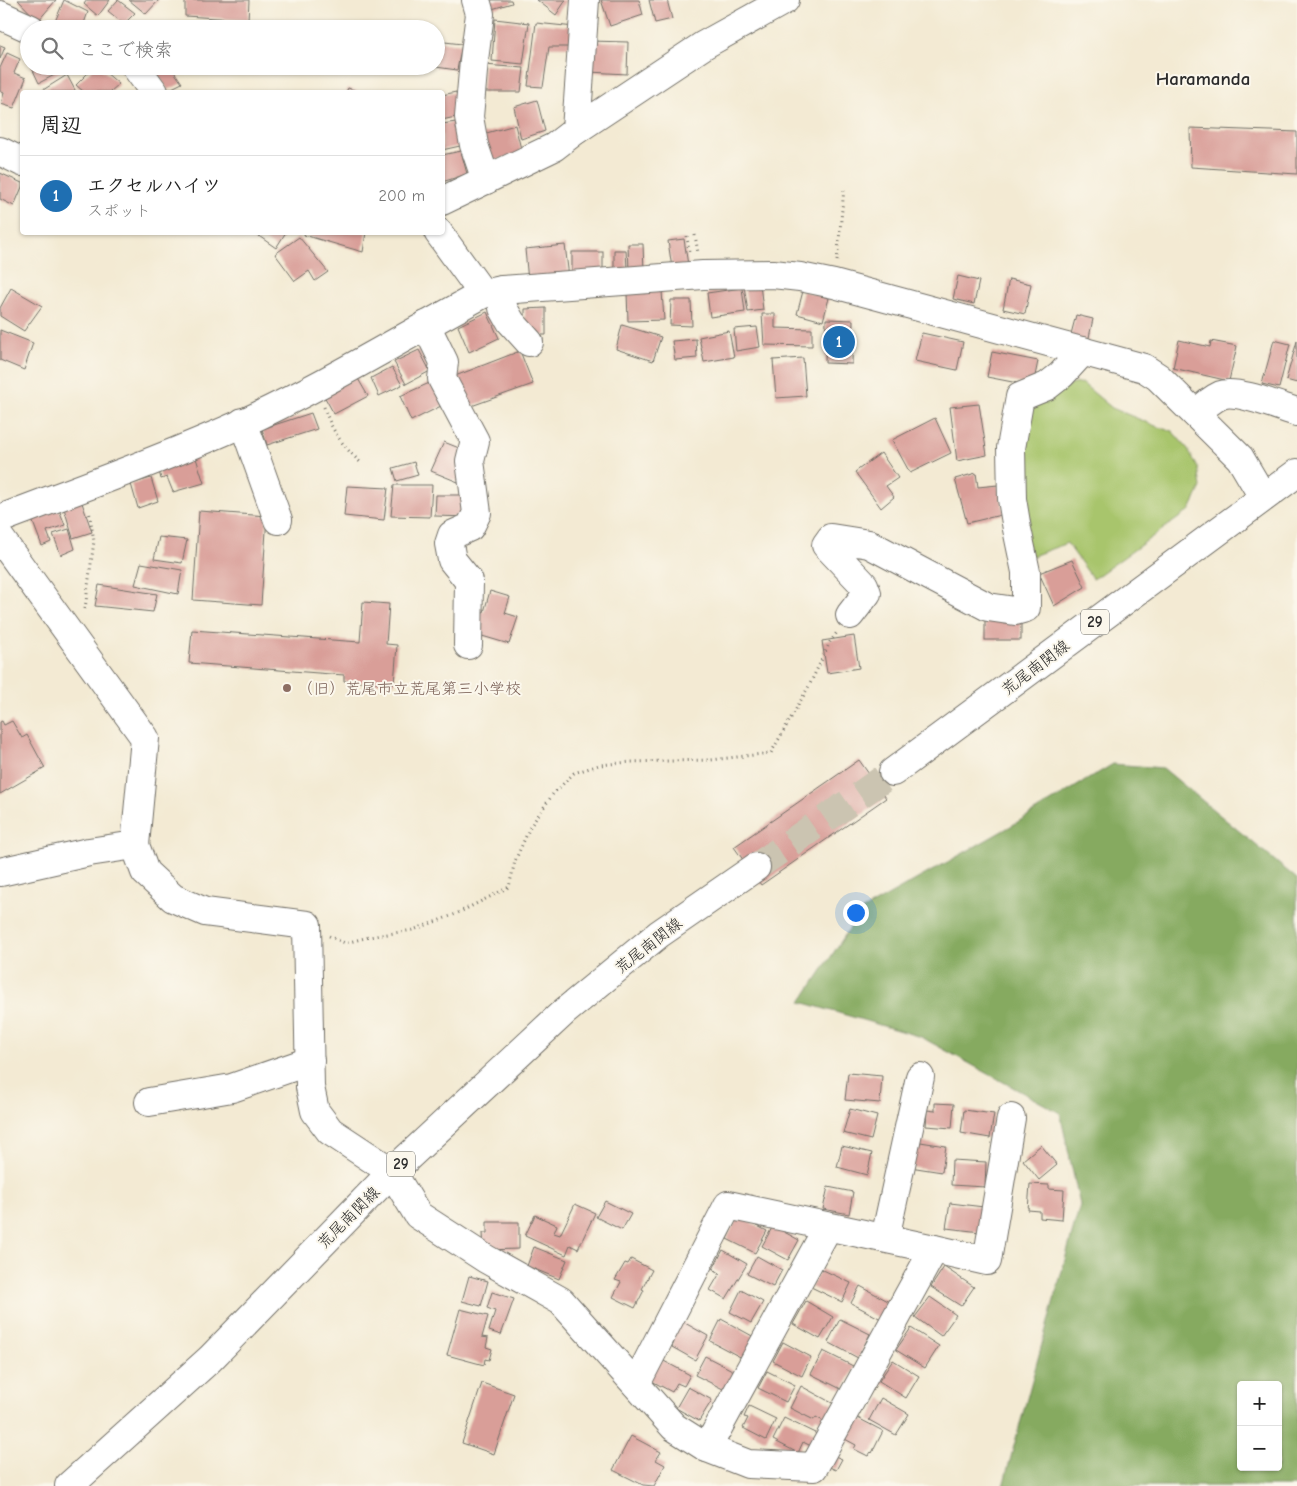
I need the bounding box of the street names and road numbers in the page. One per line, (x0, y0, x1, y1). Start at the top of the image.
road number: 29 (1081, 610, 1109, 634)
street label: 荒尾南関線 (998, 637, 1073, 699)
street label: 荒尾南関線 (612, 914, 686, 978)
road number: 29 (387, 1152, 415, 1176)
street label: 荒尾南関線 (314, 1183, 383, 1252)

